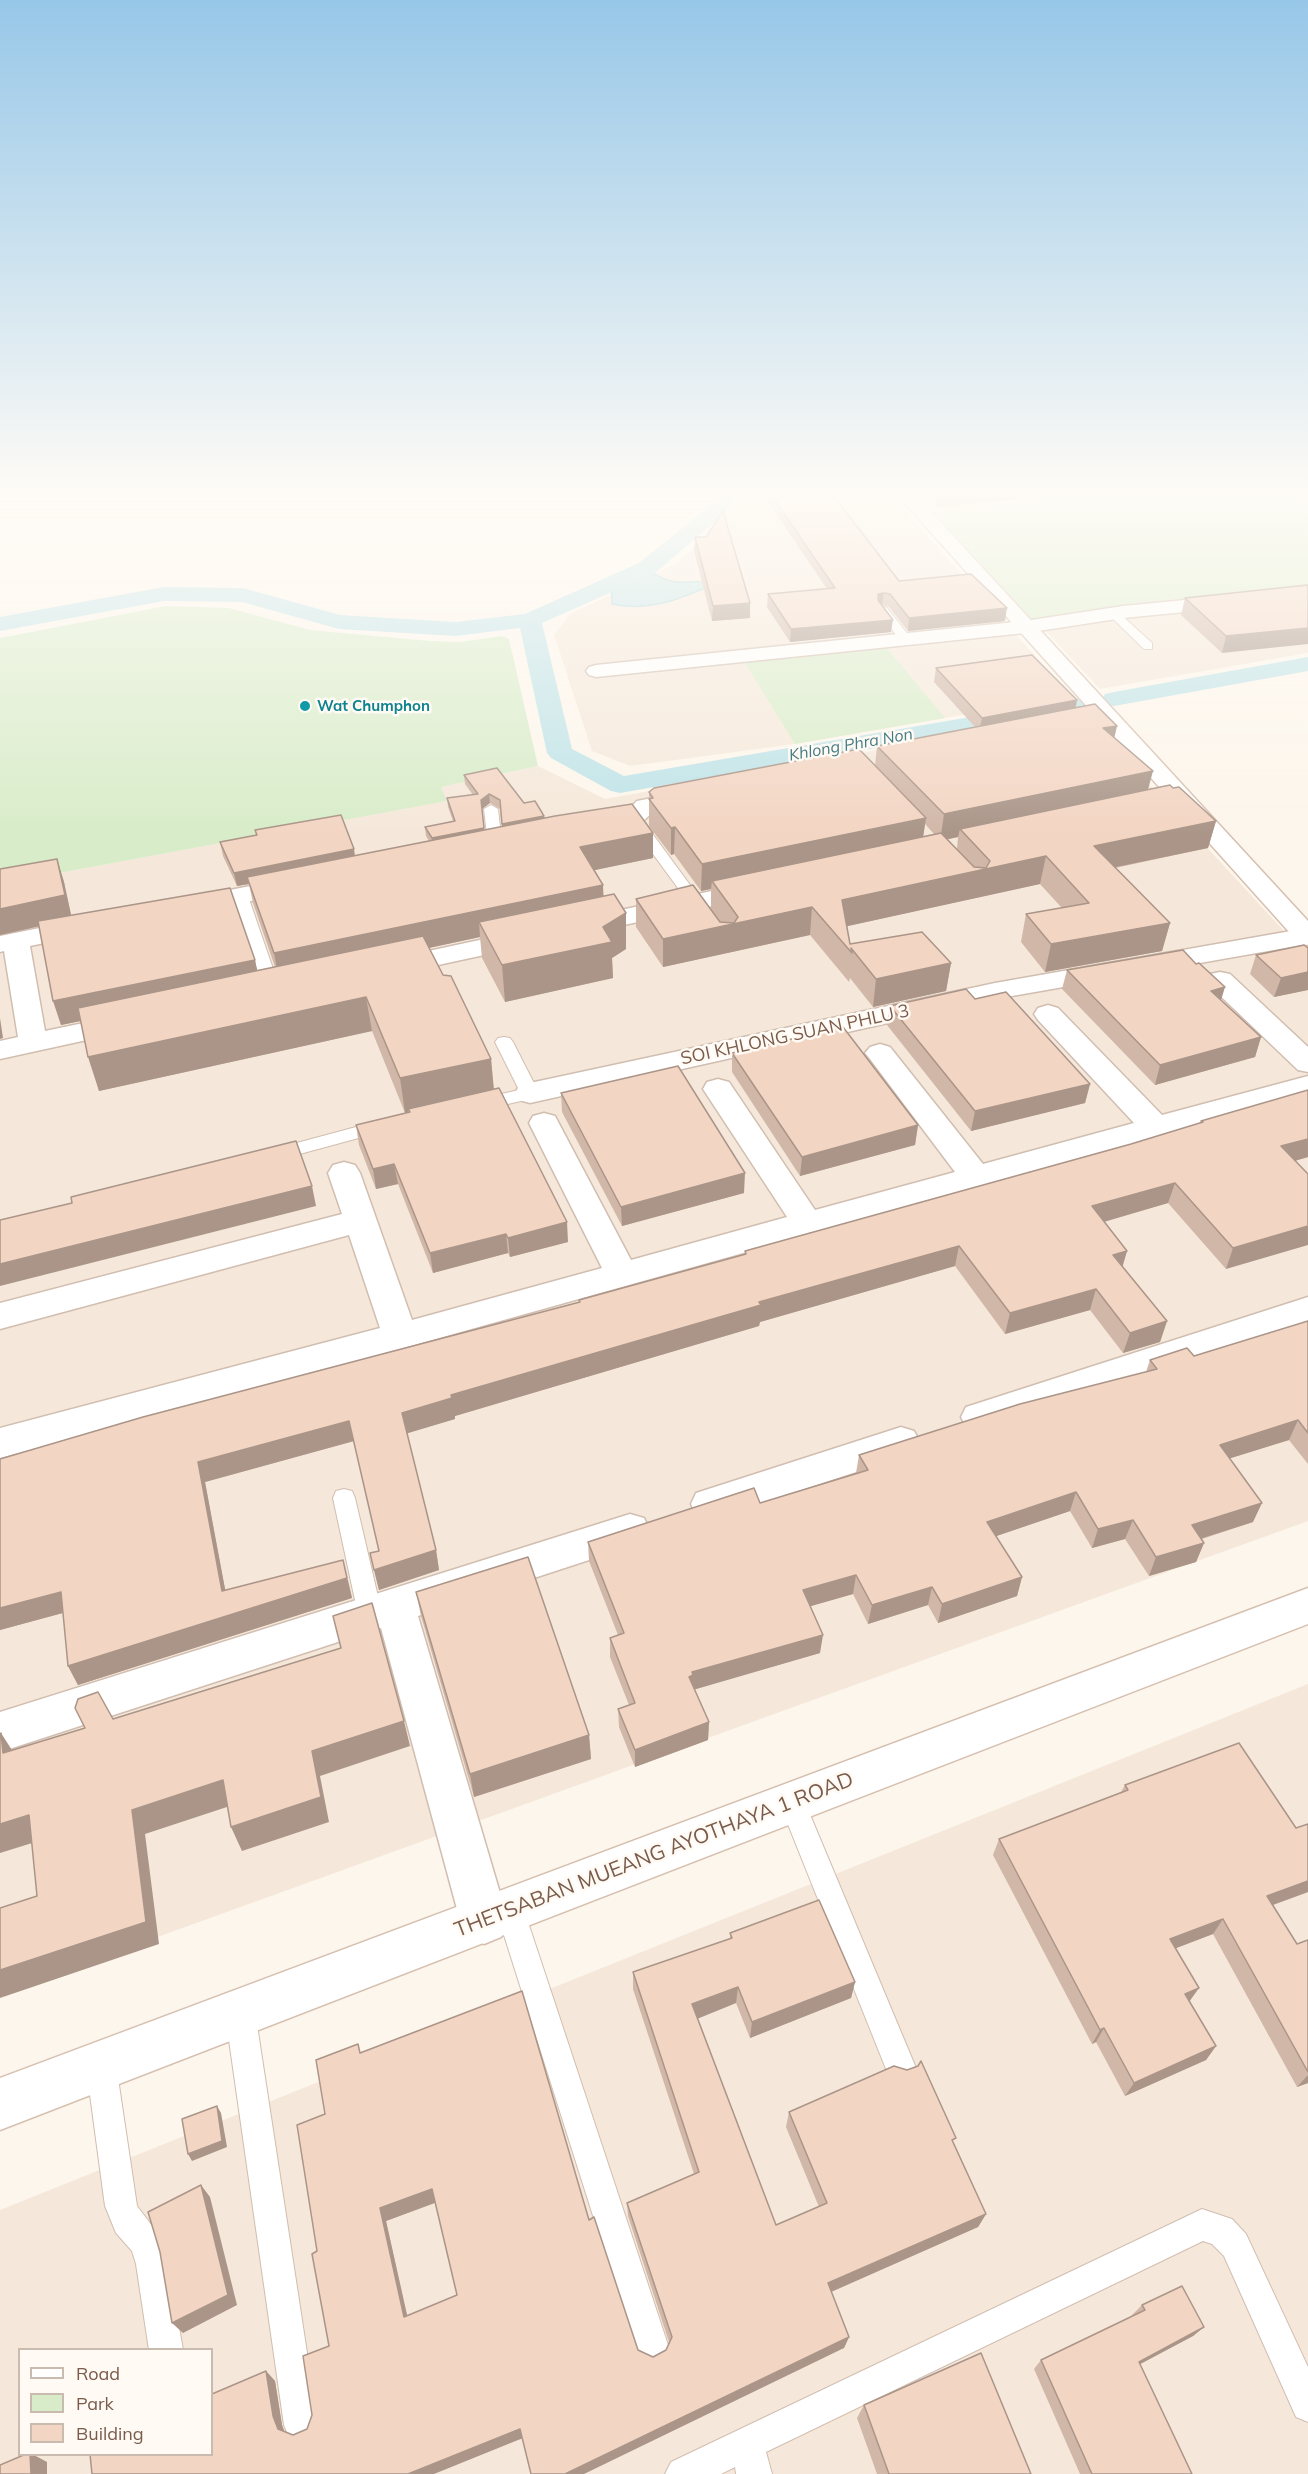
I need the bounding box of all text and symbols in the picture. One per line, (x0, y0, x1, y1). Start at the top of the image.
place label: Wat Chumphon (317, 697, 430, 715)
marker: Wat Chumphon (298, 699, 312, 713)
water label: Khlong Phra Non (788, 725, 914, 765)
street label: SOI KHLONG SUAN PHLU 3 (679, 1000, 911, 1070)
street label: THETSABAN MUEANG AYOTHAYA 1 ROAD (451, 1767, 857, 1943)
legend (18, 2348, 213, 2456)
text: Road (76, 2362, 120, 2385)
text: Park (76, 2392, 114, 2415)
text: Building (76, 2422, 144, 2445)

